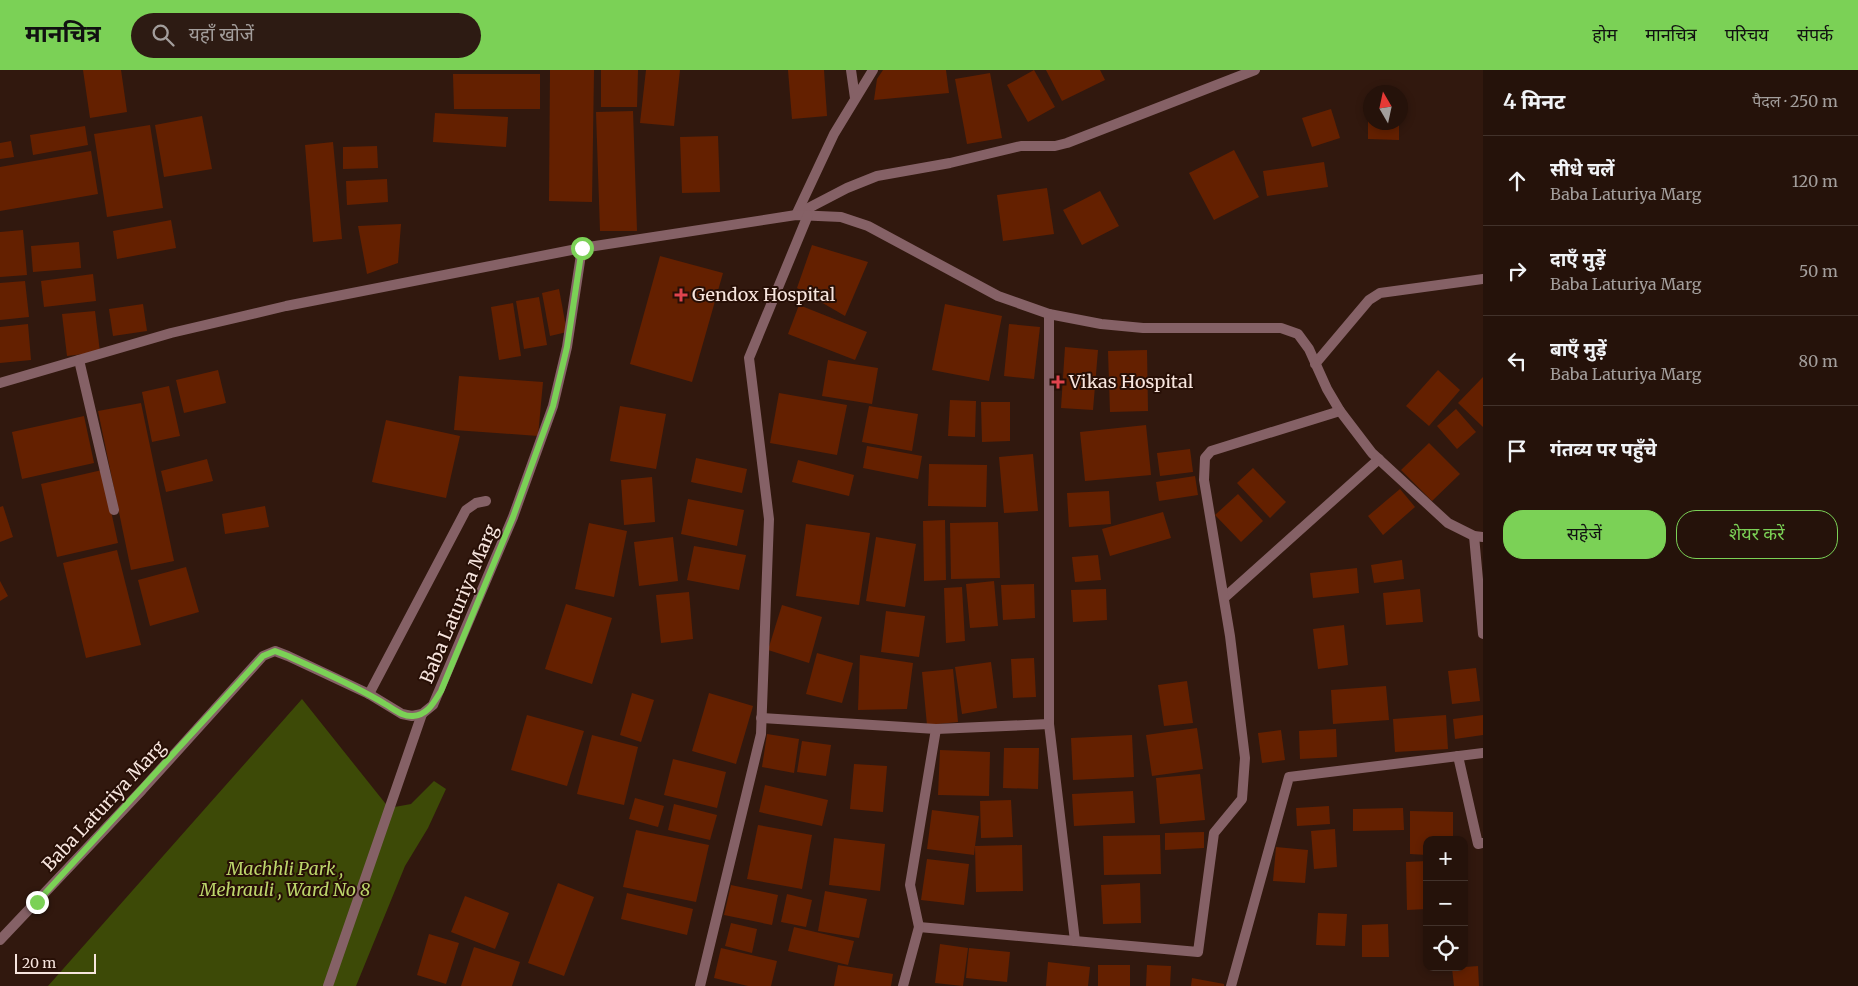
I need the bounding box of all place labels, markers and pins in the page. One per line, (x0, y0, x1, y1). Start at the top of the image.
place label: Gendox Hospital (692, 283, 836, 306)
marker: Gendox Hospital (674, 288, 688, 302)
place label: Vikas Hospital (1068, 370, 1194, 393)
marker: Vikas Hospital (1051, 375, 1065, 389)

